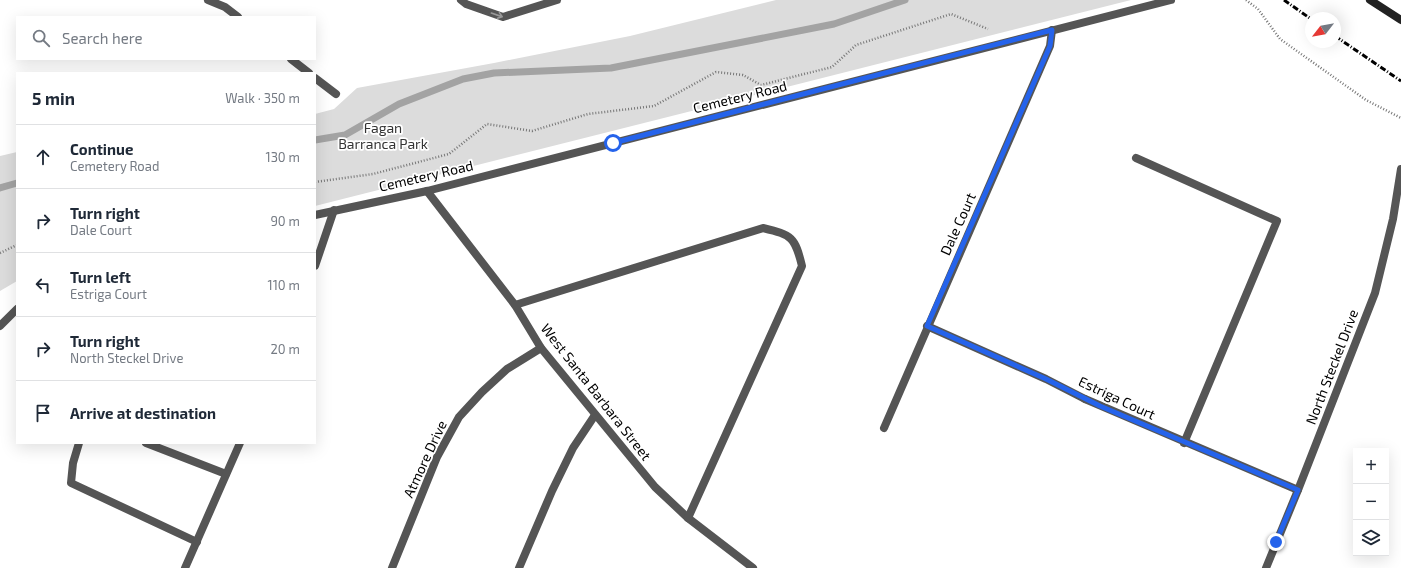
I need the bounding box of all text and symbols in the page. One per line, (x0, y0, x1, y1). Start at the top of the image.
one-way arrow (490, 11, 502, 19)
north arrow (1305, 12, 1341, 48)
search box (16, 16, 316, 60)
icon: search (30, 27, 52, 49)
text: Search here (62, 29, 143, 47)
street label: Cemetery Road (691, 77, 789, 116)
text: 5 min (32, 88, 75, 108)
text: Walk · 350 m (225, 90, 300, 106)
park label: Fagan Barranca Park (338, 119, 428, 152)
route start (604, 134, 622, 152)
text: Continue (70, 140, 133, 158)
icon: ahead (32, 146, 54, 168)
text: 130 m (265, 149, 300, 165)
street label: Cemetery Road (377, 156, 475, 195)
text: Cemetery Road (70, 158, 159, 174)
street label: Dale Court (936, 190, 979, 258)
text: Turn right (70, 204, 140, 222)
icon: right (32, 210, 54, 232)
text: 90 m (270, 213, 300, 229)
text: Dale Court (70, 222, 132, 238)
text: Turn left (70, 268, 131, 286)
icon: left (32, 274, 54, 296)
text: 110 m (268, 277, 300, 293)
text: Estriga Court (70, 286, 147, 302)
street label: North Steckel Drive (1302, 307, 1361, 427)
street label: West Santa Barbara Street (538, 320, 655, 463)
text: Turn right (70, 332, 140, 350)
icon: right (32, 338, 54, 360)
text: 20 m (271, 341, 300, 357)
text: North Steckel Drive (70, 350, 183, 366)
street label: Estriga Court (1076, 372, 1158, 423)
icon: arrive (32, 402, 54, 424)
text: Arrive at destination (70, 404, 216, 422)
street label: Atmore Drive (399, 417, 450, 500)
map controls (1353, 448, 1389, 556)
button: + (1353, 448, 1389, 484)
button: − (1353, 484, 1389, 520)
button: layers (1353, 520, 1389, 556)
route end (1267, 533, 1285, 551)

